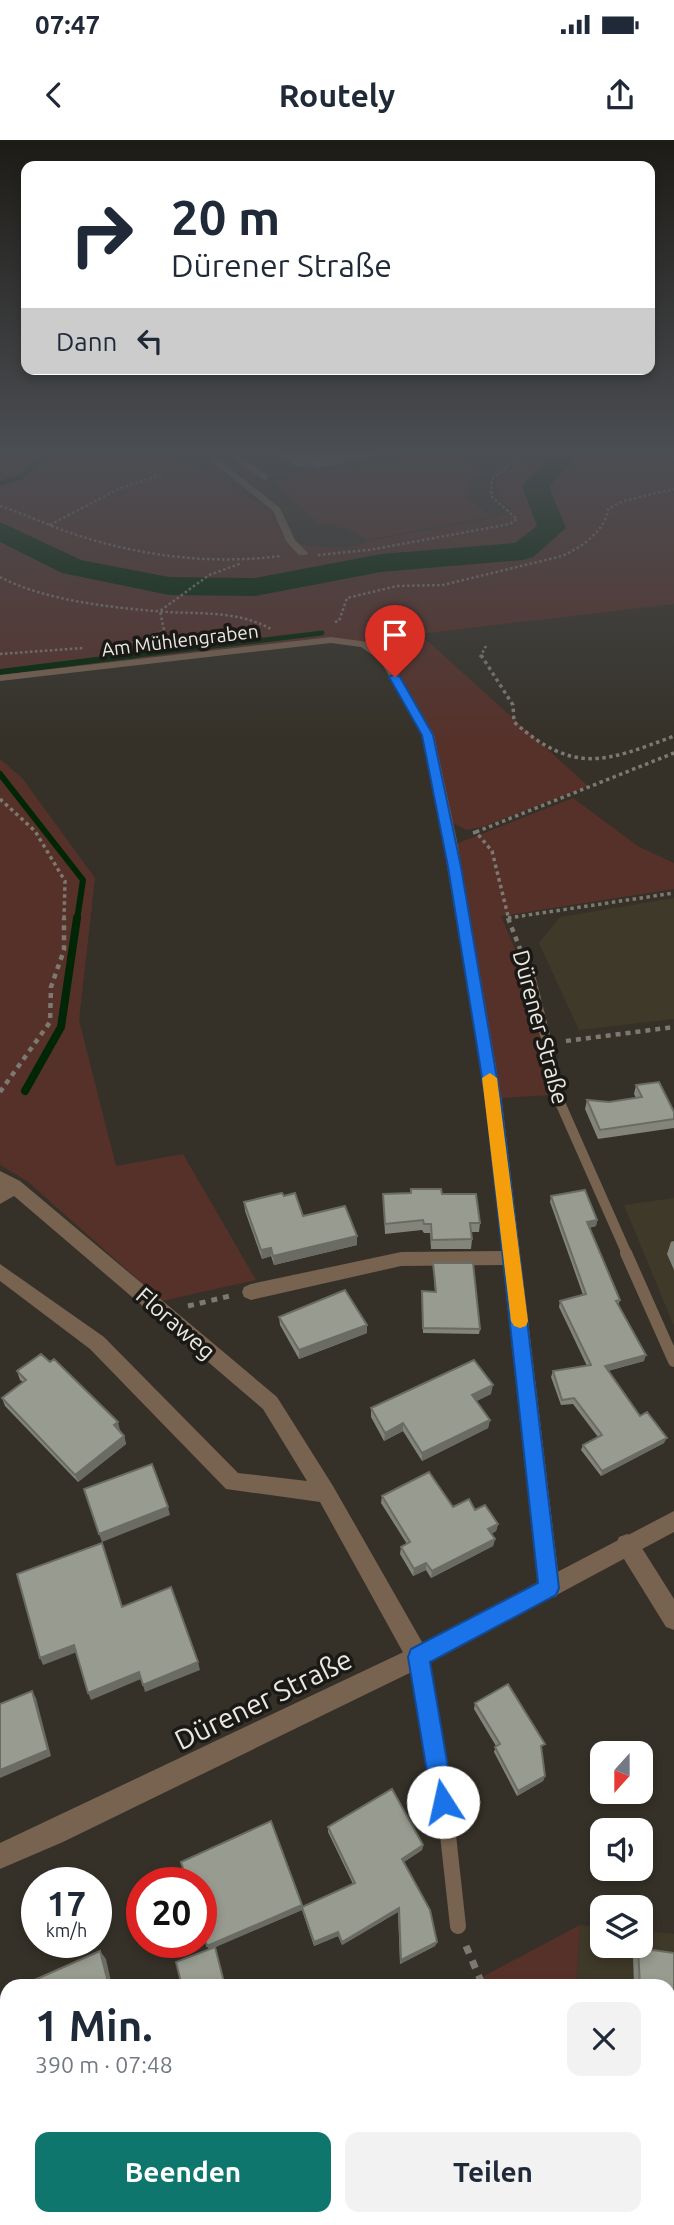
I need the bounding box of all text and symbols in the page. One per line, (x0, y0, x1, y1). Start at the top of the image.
text: 07:47 (35, 10, 100, 39)
icon: back (35, 76, 73, 114)
icon: share (601, 76, 639, 114)
text: Routely (279, 77, 395, 113)
icon: right (56, 189, 147, 280)
text: 20 m (171, 189, 280, 244)
text: Dürener Straße (171, 247, 392, 283)
icon: left (131, 322, 169, 360)
text: Dann (56, 327, 117, 356)
pin (365, 605, 425, 677)
icon: arrive (376, 616, 414, 654)
street label: Am Mühlengraben (100, 619, 260, 661)
street label: Dürener Straße (508, 947, 574, 1107)
street label: Floraweg (132, 1282, 220, 1364)
street label: Dürener Straße (169, 1643, 357, 1755)
north arrow (590, 1741, 653, 1804)
map controls (590, 1741, 653, 1958)
position arrow (406, 1765, 480, 1839)
button: sound (590, 1818, 653, 1881)
speed limit sign: 20 (126, 1867, 217, 1958)
text: 17 (47, 1883, 86, 1923)
button: layers (590, 1895, 653, 1958)
text: km/h (46, 1920, 87, 1940)
text: 1 Min. (35, 2002, 153, 2049)
button: close (567, 2002, 641, 2076)
text: 390 m · 07:48 (35, 2052, 173, 2077)
button: Beenden (35, 2132, 331, 2212)
button: Teilen (345, 2132, 641, 2212)

